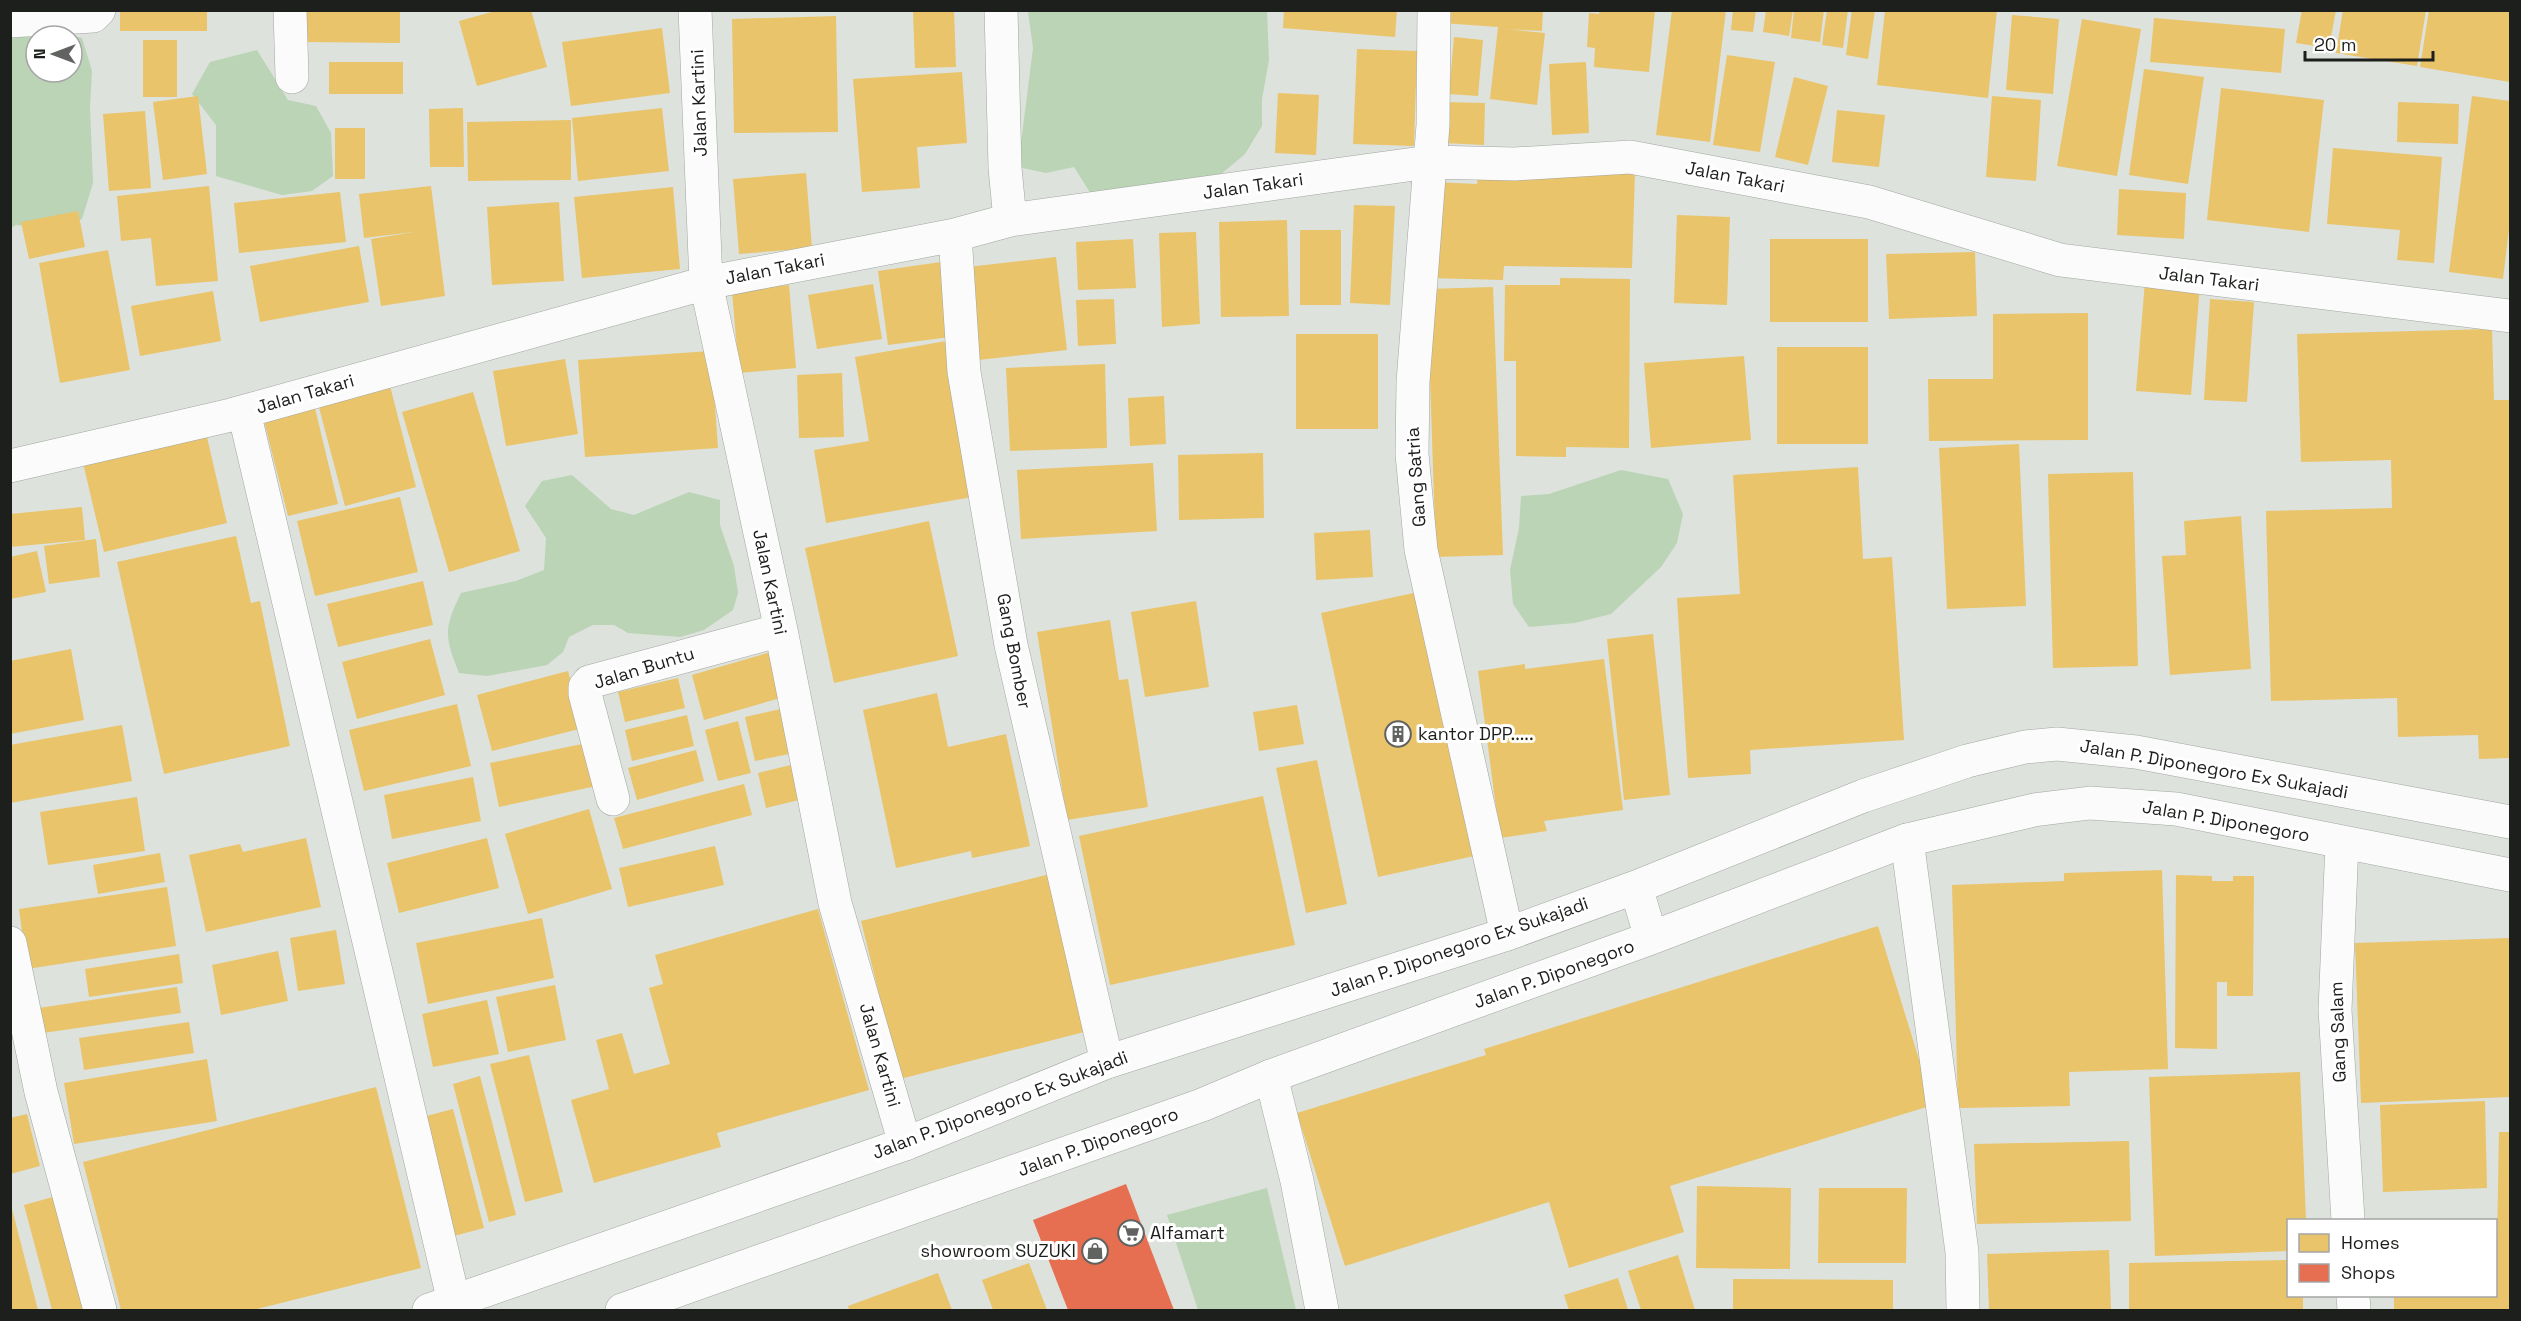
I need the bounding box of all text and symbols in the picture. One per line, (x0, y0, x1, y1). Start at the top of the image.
north arrow (24, 24, 84, 84)
scale bar (2305, 24, 2432, 62)
text: 20 m (2314, 33, 2357, 56)
text: N (29, 49, 50, 59)
street label: Jalan Kartini (685, 49, 712, 157)
street label: Jalan Takari (1683, 156, 1787, 197)
street label: Jalan Takari (1201, 167, 1305, 204)
street label: Jalan Takari (723, 248, 827, 289)
street label: Jalan Takari (2158, 261, 2261, 296)
street label: Jalan Takari (253, 369, 357, 418)
street label: Gang Satria (1401, 426, 1430, 528)
street label: Jalan Kartini (748, 527, 793, 637)
street label: Gang Bomber (992, 591, 1037, 711)
street label: Jalan Buntu (591, 641, 697, 694)
building icon: kantor DPP..... (1383, 719, 1413, 749)
place label: kantor DPP..... (1418, 722, 1533, 745)
street label: Jalan P. Diponegoro Ex Sukajadi (2078, 734, 2350, 803)
street label: Jalan P. Diponegoro (2141, 794, 2312, 847)
street label: Jalan P. Diponegoro Ex Sukajadi (1327, 892, 1591, 1002)
street label: Jalan P. Diponegoro (1470, 935, 1638, 1013)
street label: Gang Salam (2324, 981, 2351, 1083)
street label: Jalan Kartini (855, 1000, 906, 1110)
street label: Jalan P. Diponegoro Ex Sukajadi (869, 1046, 1131, 1164)
street label: Jalan P. Diponegoro (1014, 1103, 1182, 1181)
supermarket icon: Alfamart (1116, 1218, 1146, 1248)
legend (2287, 1219, 2497, 1297)
place label: Alfamart (1150, 1221, 1225, 1244)
text: Homes (2341, 1231, 2400, 1254)
shop icon: showroom SUZUKI (1080, 1236, 1110, 1266)
place label: showroom SUZUKI (921, 1239, 1076, 1262)
text: Shops (2341, 1261, 2395, 1284)

